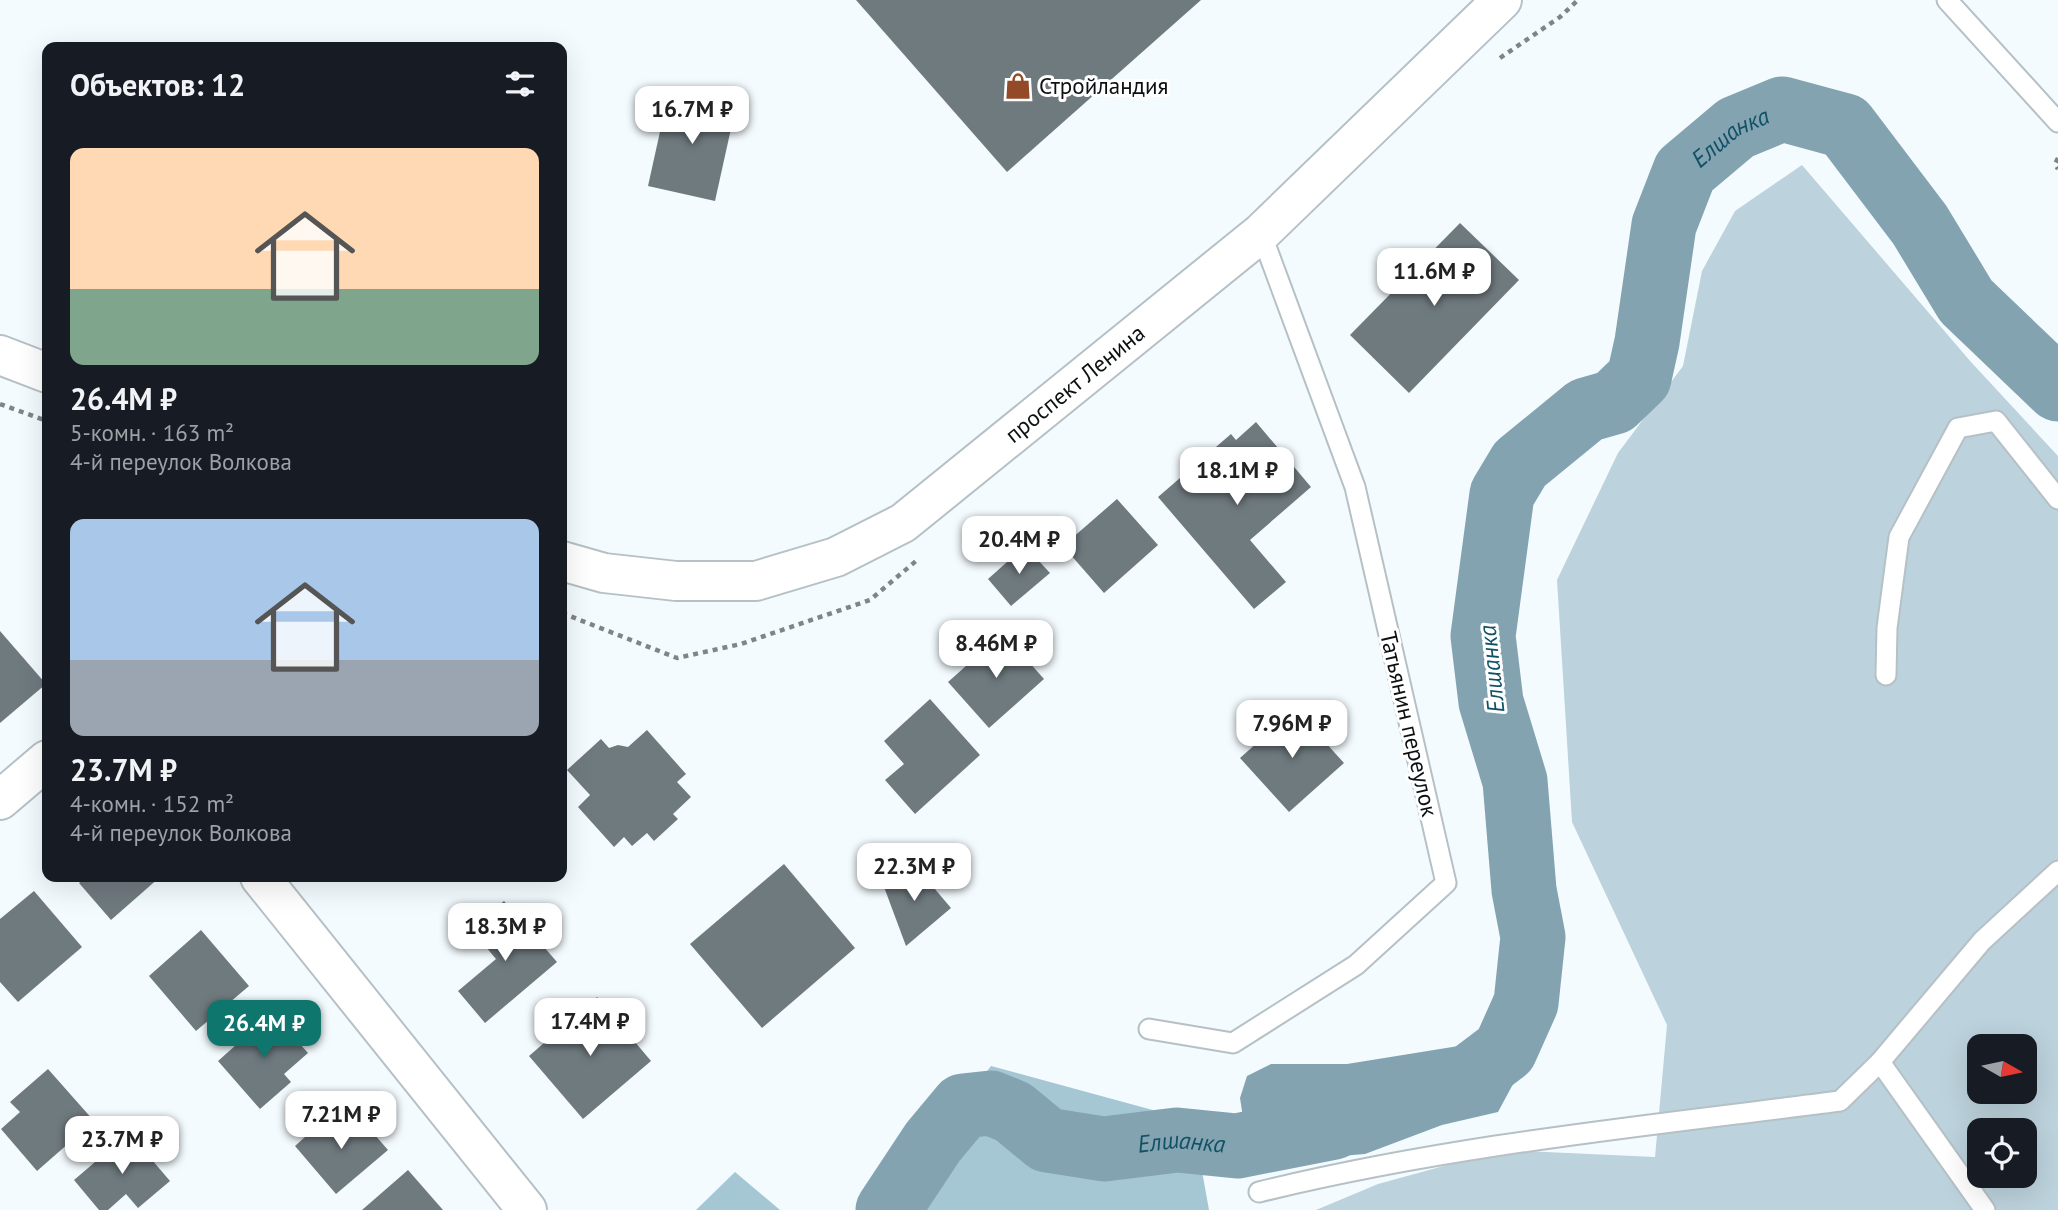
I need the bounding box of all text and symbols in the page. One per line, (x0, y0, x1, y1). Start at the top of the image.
text: Объектов: 12 (70, 65, 245, 104)
icon: filters (501, 65, 539, 103)
shop icon: Стройландия (1003, 71, 1033, 101)
place label: Стройландия (1039, 71, 1169, 100)
pin: 16.7M ₽ (627, 86, 757, 146)
text: 16.7M ₽ (651, 94, 733, 123)
water label: Елшанка (1685, 100, 1774, 174)
icon: home (242, 193, 368, 319)
pin: 11.6M ₽ (1369, 248, 1499, 308)
text: 11.6M ₽ (1393, 256, 1475, 285)
street label: проспект Ленина (999, 318, 1150, 449)
text: 26.4M ₽ (70, 379, 177, 418)
text: 5-комн. · 163 m² (70, 418, 234, 447)
text: 4-й переулок Волкова (70, 447, 292, 476)
pin: 18.1M ₽ (1172, 448, 1302, 507)
text: 18.1M ₽ (1196, 455, 1278, 484)
pin: 20.4M ₽ (954, 516, 1084, 576)
text: 20.4M ₽ (978, 524, 1060, 553)
icon: home (242, 564, 368, 690)
pin: 8.46M ₽ (931, 620, 1061, 680)
water label: Елшанка (1471, 623, 1512, 715)
text: 8.46M ₽ (955, 628, 1037, 657)
street label: Татьянин переулок (1374, 629, 1445, 819)
pin: 7.96M ₽ (1227, 700, 1357, 760)
text: 7.96M ₽ (1252, 708, 1332, 737)
text: 23.7M ₽ (70, 750, 177, 789)
text: 4-комн. · 152 m² (70, 789, 234, 818)
text: 4-й переулок Волкова (70, 818, 292, 847)
pin: 22.3M ₽ (849, 844, 979, 903)
text: 22.3M ₽ (873, 851, 955, 880)
pin: 18.3M ₽ (440, 904, 570, 963)
text: 18.3M ₽ (464, 911, 546, 940)
pin: 17.4M ₽ (525, 998, 655, 1058)
pin: 26.4M ₽ (199, 1000, 329, 1060)
text: 17.4M ₽ (550, 1006, 630, 1035)
text: 26.4M ₽ (223, 1008, 305, 1037)
north arrow (1967, 1034, 2037, 1104)
map controls (1967, 1034, 2037, 1188)
pin: 7.21M ₽ (276, 1092, 406, 1151)
text: 7.21M ₽ (301, 1099, 381, 1128)
pin: 23.7M ₽ (57, 1116, 187, 1176)
button: locate (1967, 1118, 2037, 1188)
text: 23.7M ₽ (81, 1124, 163, 1153)
water label: Елшанка (1136, 1124, 1227, 1160)

